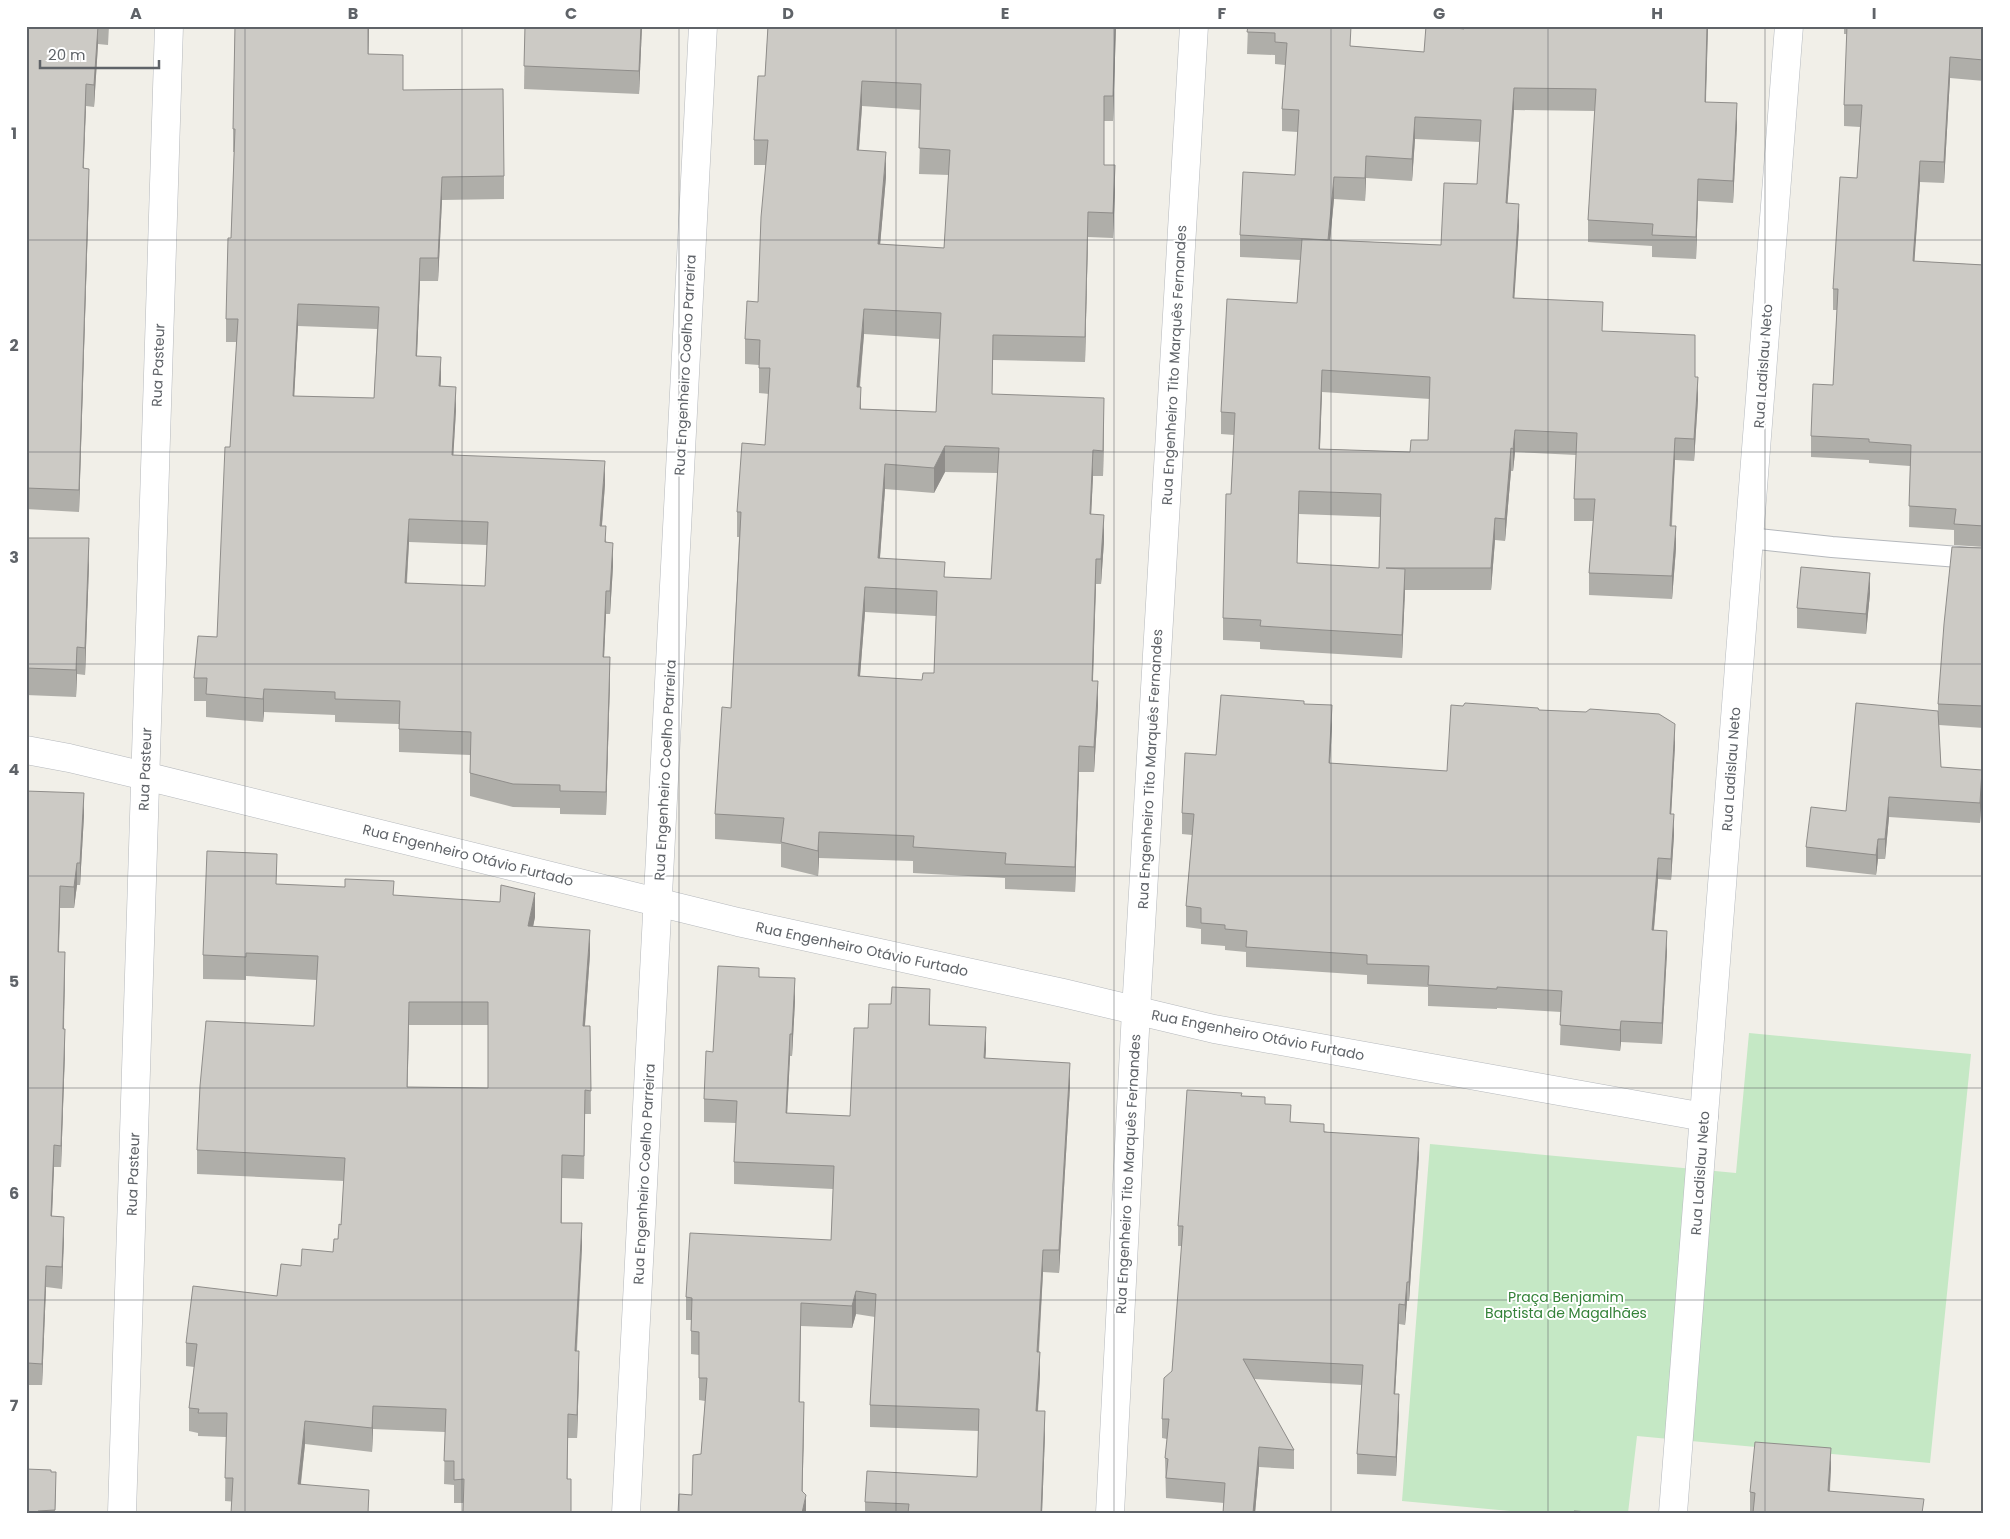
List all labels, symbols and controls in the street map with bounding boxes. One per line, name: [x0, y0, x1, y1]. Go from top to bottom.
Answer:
text: A: [130, 2, 142, 25]
text: B: [348, 2, 358, 25]
text: C: [565, 2, 577, 25]
text: D: [782, 2, 794, 25]
text: E: [1001, 2, 1009, 25]
text: F: [1218, 2, 1227, 25]
text: G: [1433, 2, 1445, 25]
text: H: [1651, 2, 1663, 25]
text: I: [1872, 2, 1876, 25]
scale bar: [40, 38, 159, 70]
text: 20 m: [48, 44, 86, 65]
text: 1: [11, 122, 17, 145]
street label: Rua Engenheiro Tito Marquês Fernandes: [1157, 224, 1191, 506]
street label: Rua Engenheiro Coelho Parreira: [669, 254, 701, 476]
street label: Rua Ladislau Neto: [1749, 303, 1777, 429]
street label: Rua Pasteur: [147, 323, 169, 407]
text: 2: [9, 334, 19, 357]
text: 3: [9, 546, 19, 569]
street label: Rua Engenheiro Tito Marquês Fernandes: [1133, 628, 1167, 910]
street label: Rua Engenheiro Coelho Parreira: [649, 659, 681, 881]
street label: Rua Ladislau Neto: [1717, 706, 1745, 832]
street label: Rua Pasteur: [134, 727, 156, 811]
text: 4: [9, 758, 20, 781]
street label: Rua Engenheiro Otávio Furtado: [360, 819, 576, 891]
street label: Rua Engenheiro Otávio Furtado: [754, 917, 970, 981]
text: 5: [9, 970, 19, 993]
street label: Rua Engenheiro Otávio Furtado: [1150, 1005, 1366, 1065]
street label: Rua Engenheiro Tito Marquês Fernandes: [1111, 1033, 1145, 1315]
street label: Rua Engenheiro Coelho Parreira: [628, 1063, 660, 1285]
street label: Rua Ladislau Neto: [1686, 1110, 1714, 1236]
street label: Rua Pasteur: [122, 1132, 144, 1216]
text: 6: [9, 1182, 19, 1205]
park label: Praça Benjamim Baptista de Magalhães: [1485, 1287, 1647, 1323]
text: 7: [10, 1394, 19, 1417]

